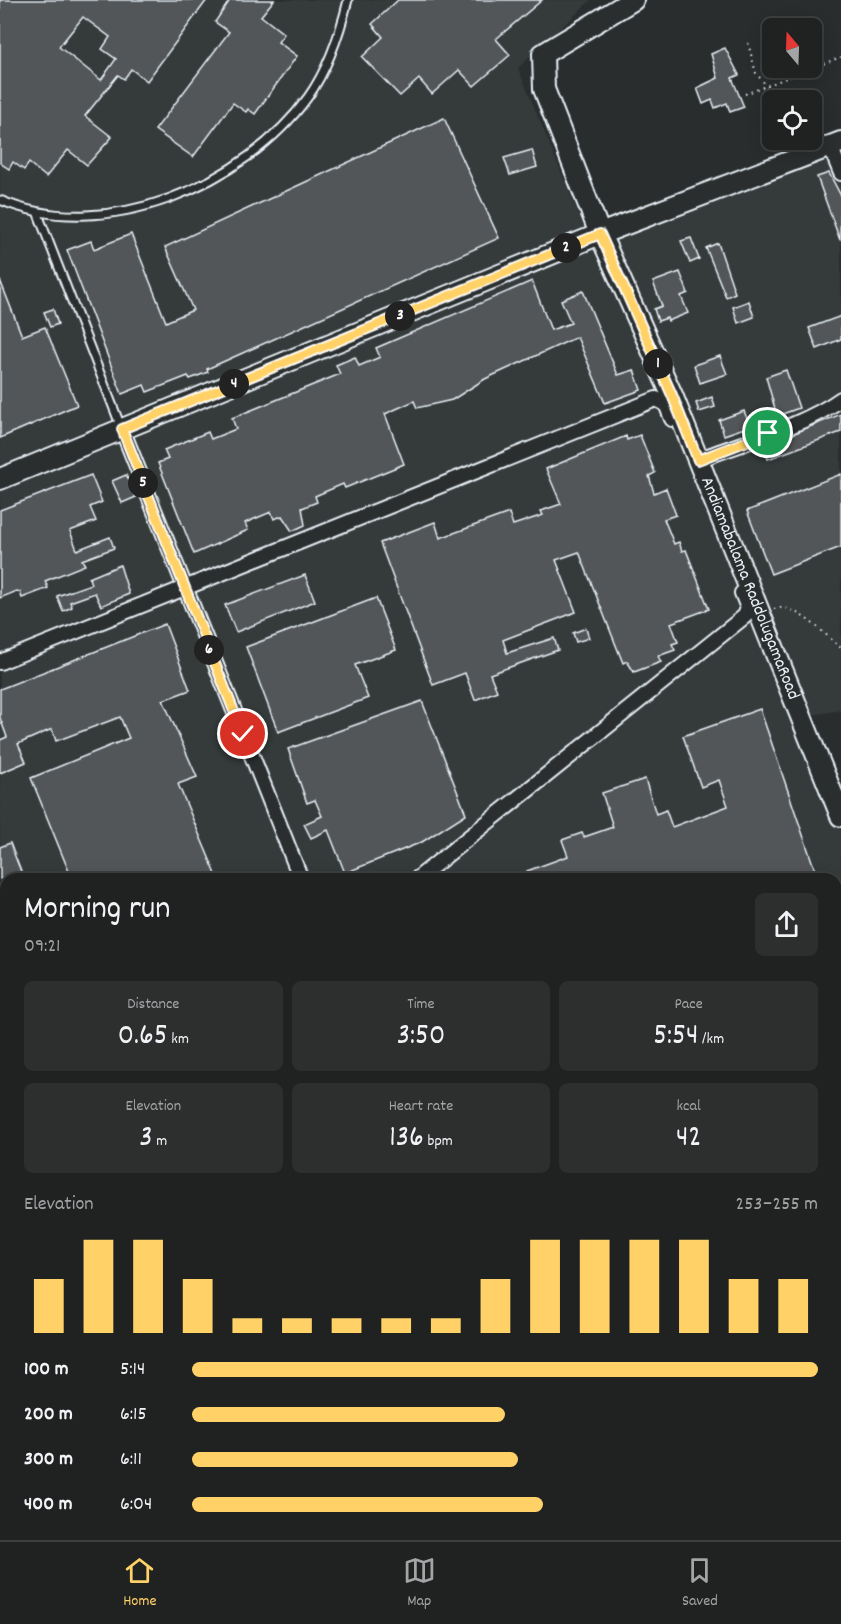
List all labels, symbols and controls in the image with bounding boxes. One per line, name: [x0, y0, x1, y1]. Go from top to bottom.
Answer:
north arrow: [762, 18, 822, 78]
map controls: [762, 18, 822, 150]
button: locate: [762, 90, 822, 150]
pin: 2: [551, 233, 581, 263]
text: 2: [563, 236, 570, 259]
pin: 3: [385, 301, 415, 331]
text: 3: [396, 304, 404, 327]
pin: 1: [643, 349, 673, 379]
text: 1: [656, 352, 660, 375]
pin: 4: [219, 369, 249, 399]
text: 4: [231, 372, 237, 395]
pin: [742, 407, 793, 458]
icon: arrive: [751, 416, 784, 449]
pin: 5: [128, 468, 158, 498]
text: 5: [139, 471, 147, 494]
street label: Andiamabalama RaddolugamaRoad: [694, 473, 806, 703]
pin: 6: [194, 635, 224, 665]
text: 6: [205, 638, 213, 661]
pin: [217, 708, 268, 759]
icon: check: [226, 717, 259, 750]
text: Morning run: [24, 887, 171, 934]
button: share: [755, 893, 818, 956]
text: 09:21: [24, 933, 61, 961]
text: Distance: [127, 993, 179, 1016]
text: Time: [407, 993, 435, 1016]
text: Pace: [675, 993, 703, 1016]
text: 0.65: [118, 1016, 168, 1059]
text: 3:50: [397, 1016, 445, 1059]
text: 5:54: [653, 1016, 698, 1059]
text: km: [168, 1028, 189, 1051]
text: /km: [698, 1028, 724, 1051]
text: Elevation: [126, 1095, 181, 1118]
text: Heart rate: [389, 1095, 453, 1118]
text: kcal: [677, 1095, 701, 1118]
text: 3: [139, 1118, 153, 1161]
text: 136: [389, 1118, 424, 1161]
text: 42: [676, 1118, 701, 1161]
text: m: [153, 1130, 167, 1153]
text: bpm: [424, 1130, 453, 1153]
text: Elevation: [24, 1191, 94, 1219]
text: 253–255 m: [736, 1191, 818, 1219]
text: 100 m: [24, 1356, 69, 1384]
text: 5:14: [120, 1356, 145, 1384]
text: 200 m: [24, 1401, 73, 1429]
text: 6:15: [120, 1401, 147, 1429]
text: 300 m: [24, 1446, 73, 1474]
text: 6:11: [120, 1446, 142, 1474]
text: 400 m: [24, 1491, 72, 1519]
text: 6:04: [120, 1491, 152, 1519]
tab: Home: [123, 1554, 157, 1613]
tab: Map: [403, 1554, 436, 1613]
tab: Saved: [682, 1554, 718, 1613]

